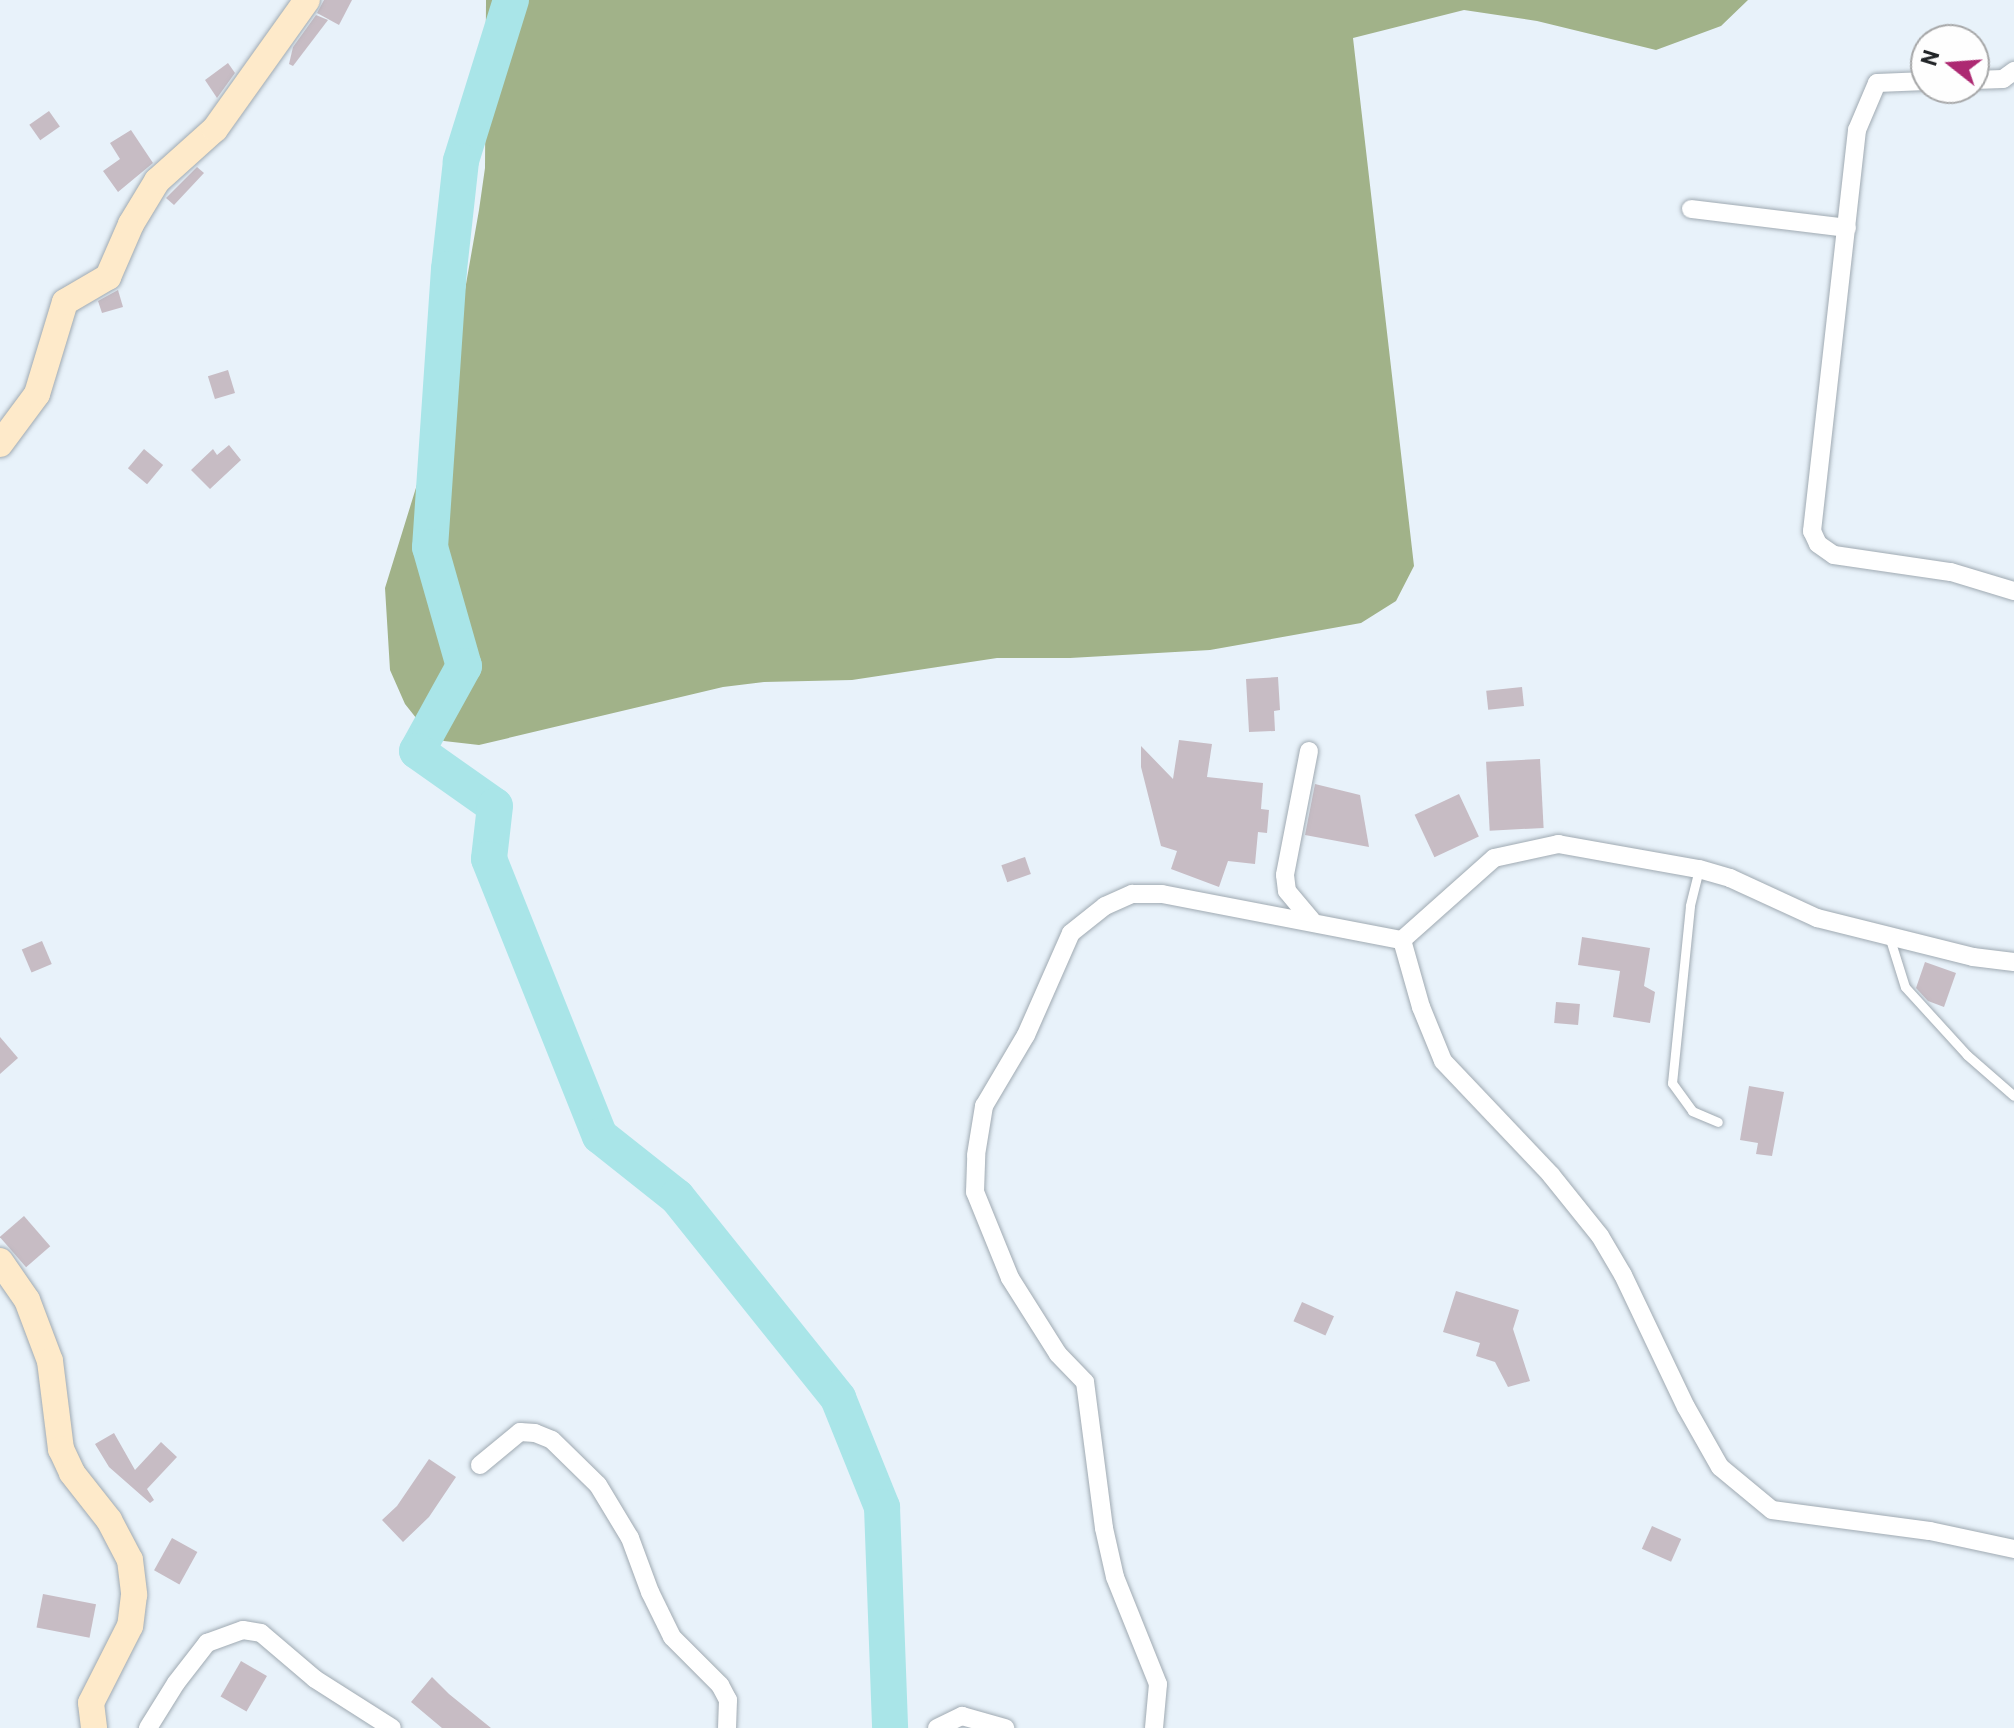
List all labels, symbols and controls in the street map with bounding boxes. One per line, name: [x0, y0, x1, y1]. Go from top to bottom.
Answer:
north arrow: [1910, 24, 1990, 104]
text: N: [1914, 47, 1944, 68]

